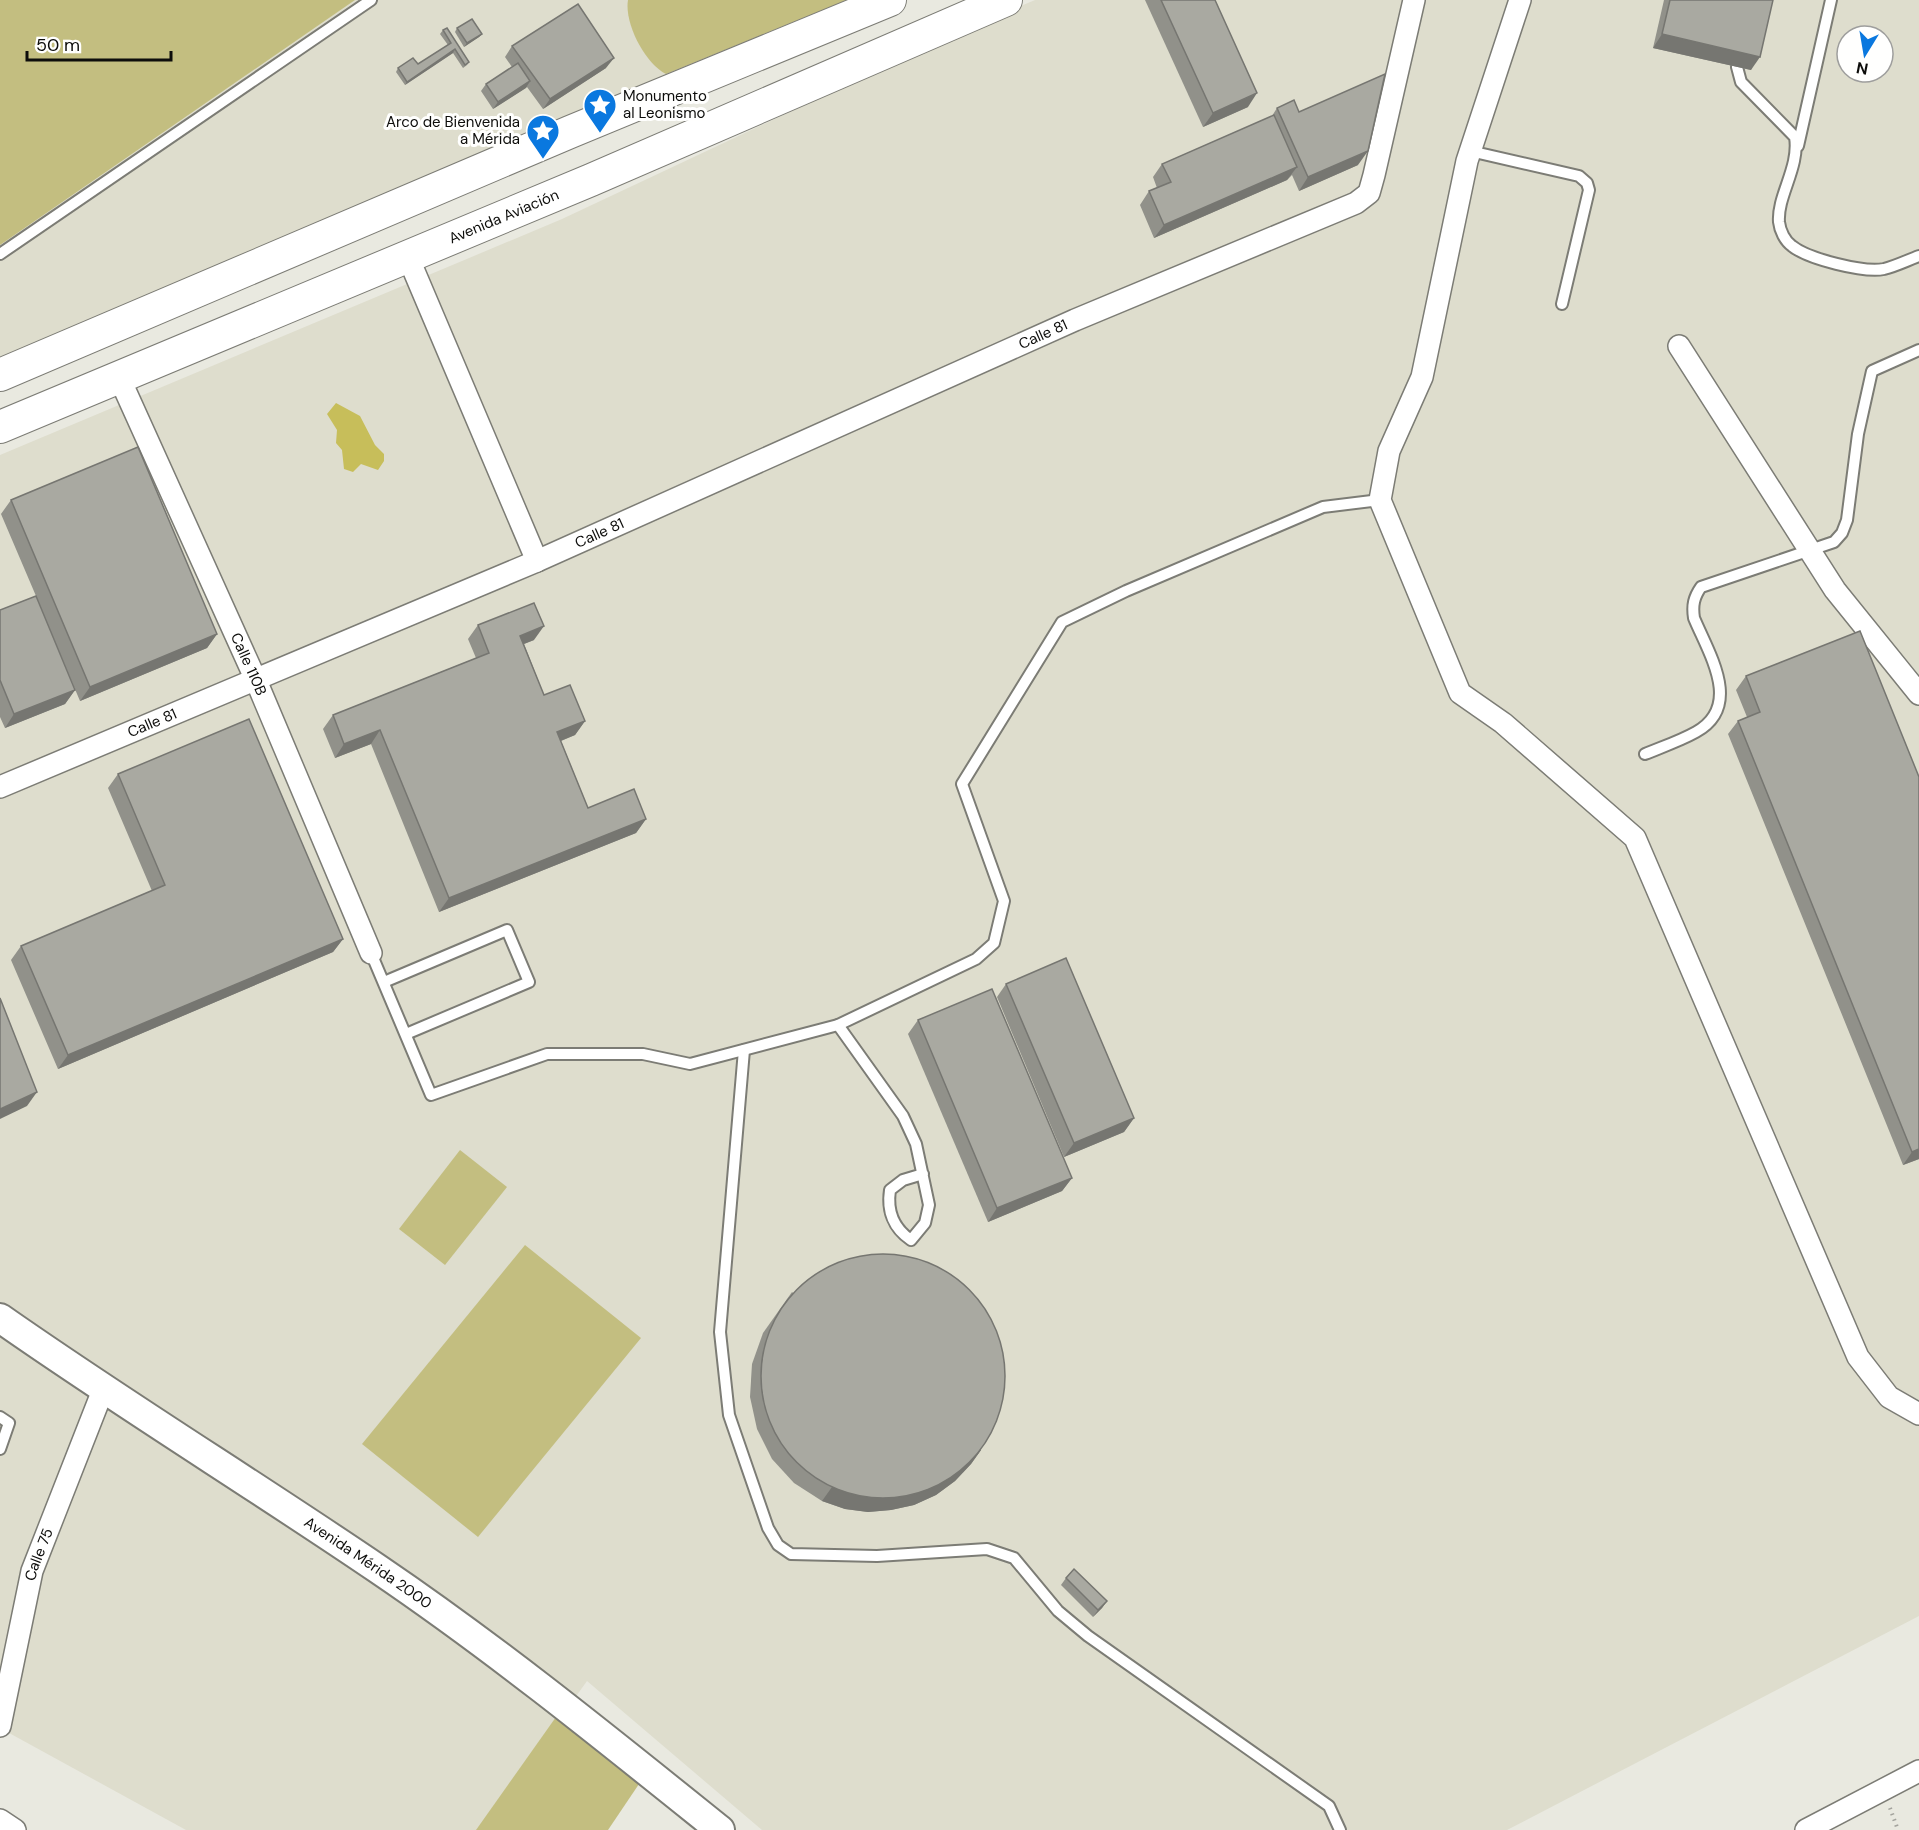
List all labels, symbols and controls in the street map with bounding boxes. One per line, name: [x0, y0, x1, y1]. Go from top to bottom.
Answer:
scale bar: [27, 24, 171, 62]
north arrow: [1835, 24, 1895, 84]
text: 50 m: [36, 33, 80, 57]
text: N: [1855, 57, 1870, 80]
place label: Monumento al Leonismo: [623, 86, 707, 123]
place icon: Monumento al Leonismo: [582, 87, 618, 134]
place label: Arco de Bienvenida a Mérida: [386, 112, 520, 149]
place icon: Arco de Bienvenida a Mérida: [525, 113, 561, 160]
street label: Avenida Aviación: [446, 185, 562, 248]
street label: Calle 81: [1015, 315, 1071, 354]
street label: Calle 81: [572, 513, 627, 553]
street label: Calle 110B: [226, 629, 271, 699]
street label: Calle 81: [124, 704, 180, 742]
street label: Avenida Mérida 2000: [300, 1512, 436, 1613]
street label: Calle 75: [20, 1525, 58, 1583]

